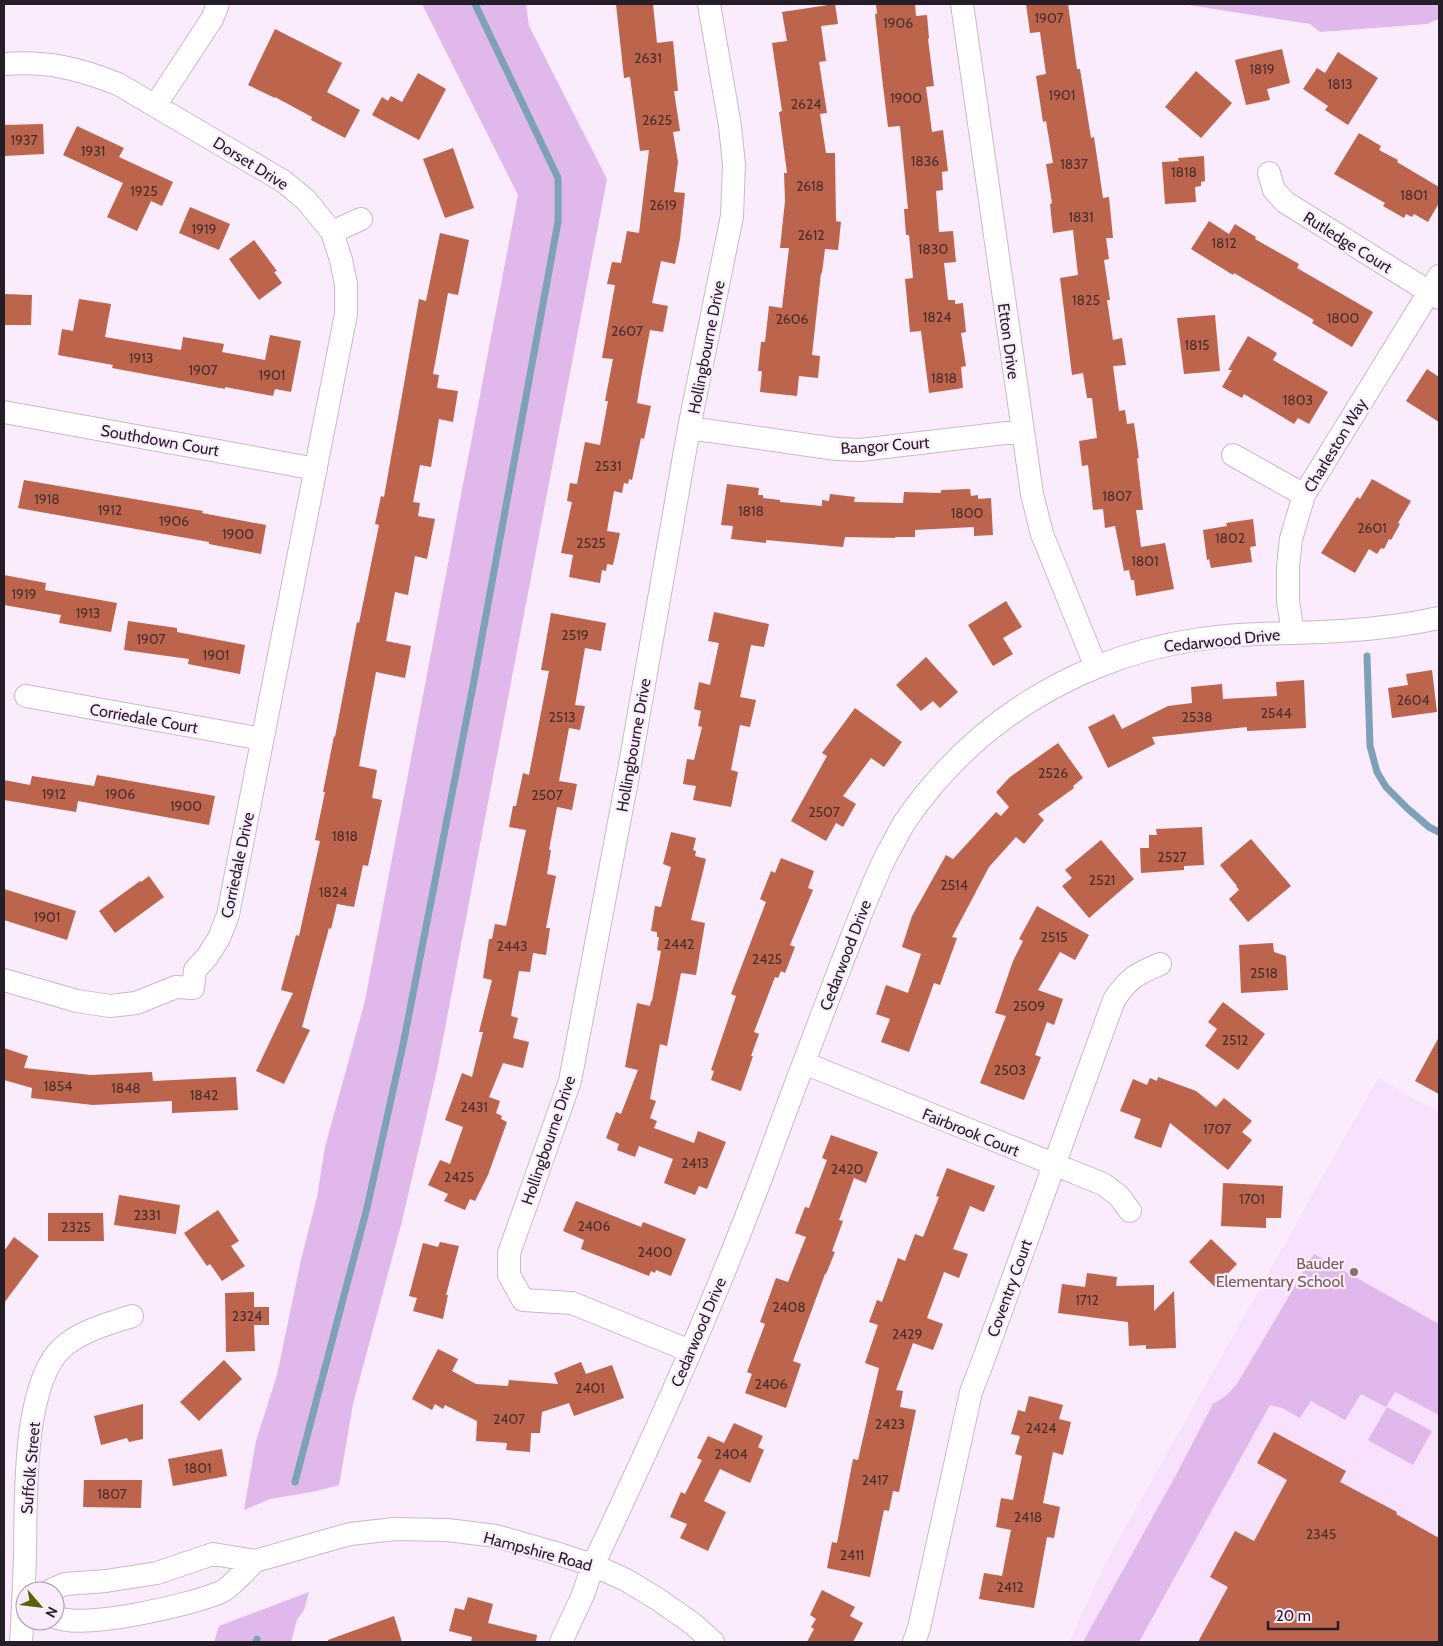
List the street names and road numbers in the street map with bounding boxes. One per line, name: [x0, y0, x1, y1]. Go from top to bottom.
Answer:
street label: Dorset Drive: [210, 133, 292, 194]
street label: Rutledge Court: [1300, 208, 1396, 278]
street label: Hollingbourne Drive: [684, 279, 729, 415]
street label: Etton Drive: [994, 302, 1023, 380]
street label: Charleston Way: [1300, 395, 1371, 496]
street label: Southdown Court: [99, 421, 221, 460]
street label: Bangor Court: [840, 433, 931, 458]
street label: Cedarwood Drive: [1163, 625, 1281, 656]
street label: Hollingbourne Drive: [612, 677, 655, 813]
street label: Corriedale Court: [88, 700, 200, 737]
street label: Corriedale Drive: [217, 810, 258, 920]
street label: Cedarwood Drive: [816, 897, 875, 1013]
street label: Hollingbourne Drive: [517, 1073, 580, 1207]
street label: Fairbrook Court: [920, 1104, 1023, 1161]
street label: Coventry Court: [983, 1236, 1036, 1340]
street label: Cedarwood Drive: [667, 1275, 730, 1390]
street label: Suffolk Street: [17, 1421, 44, 1515]
street label: Hampshire Road: [481, 1528, 594, 1575]

